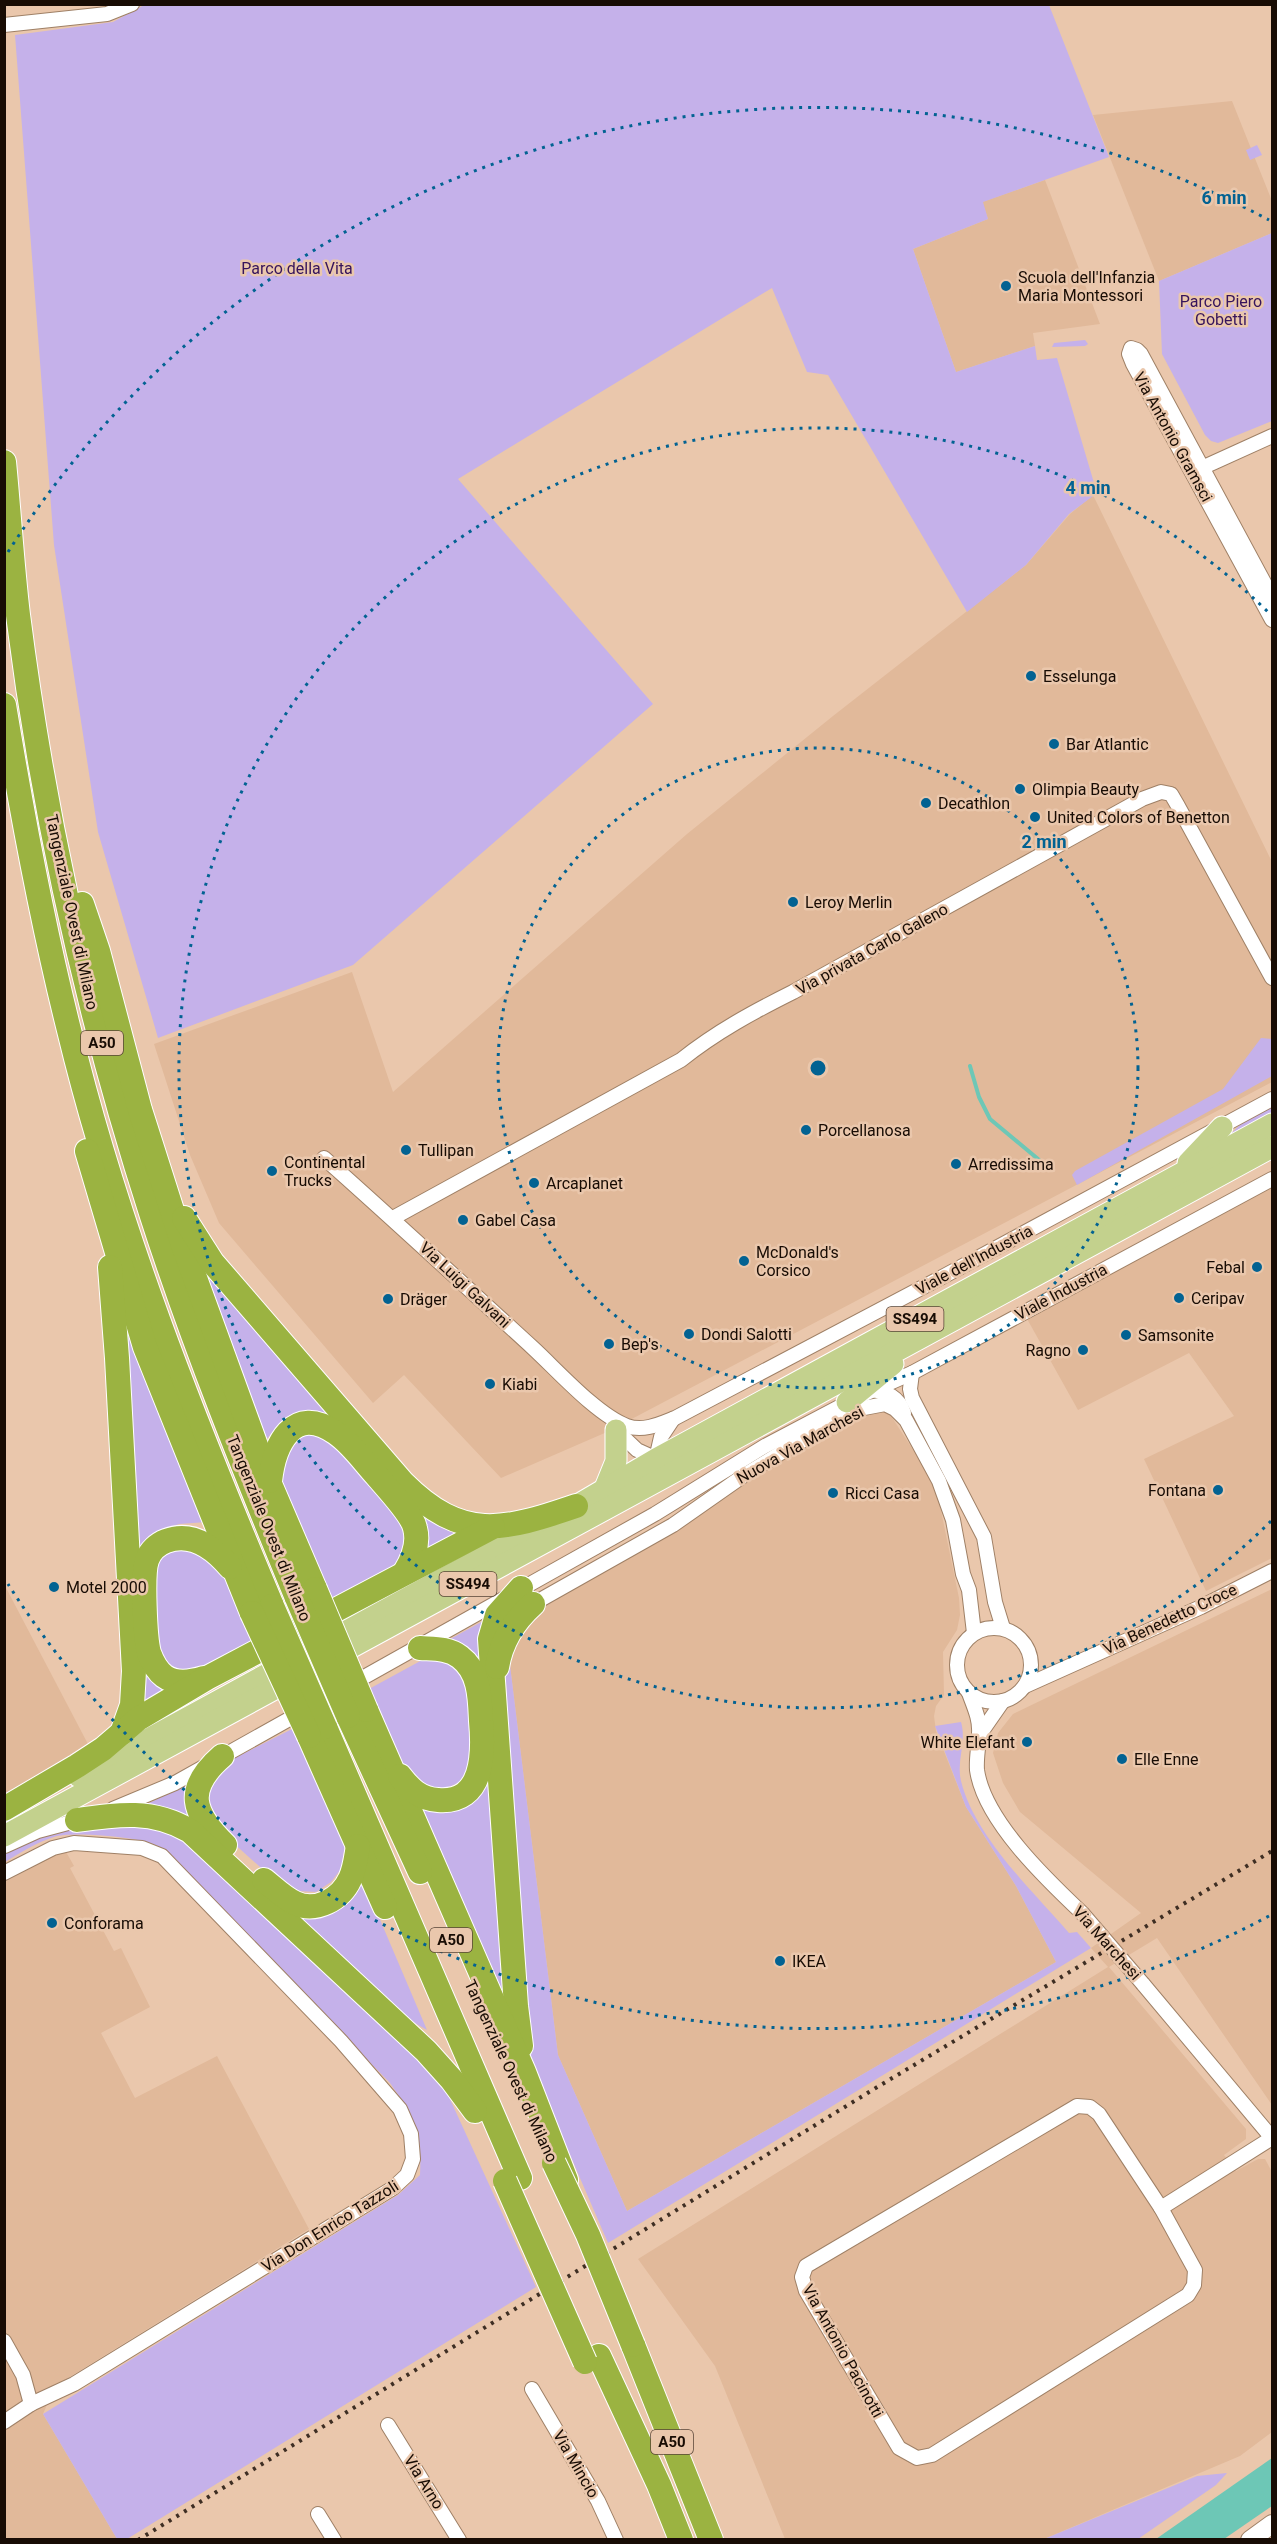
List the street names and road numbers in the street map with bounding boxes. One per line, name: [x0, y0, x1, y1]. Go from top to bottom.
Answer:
street label: Via Antonio Gramsci: [1129, 369, 1217, 505]
street label: Tangenziale Ovest di Milano: [42, 813, 102, 1011]
street label: Via privata Carlo Galeno: [793, 899, 951, 999]
road number: A50: [81, 1031, 123, 1055]
street label: Viale dell'Industria: [912, 1221, 1036, 1299]
street label: Via Luigi Galvani: [416, 1238, 514, 1332]
street label: Viale Industria: [1012, 1260, 1110, 1324]
road number: SS494: [886, 1307, 944, 1331]
street label: Nuova Via Marchesi: [733, 1402, 867, 1488]
street label: Tangenziale Ovest di Milano: [223, 1432, 315, 1624]
road number: SS494: [440, 1572, 496, 1596]
street label: Via Benedetto Croce: [1100, 1580, 1240, 1658]
street label: Via Marchesi: [1069, 1902, 1145, 1984]
road number: A50: [430, 1928, 472, 1952]
street label: Tangenziale Ovest di Milano: [460, 1977, 562, 2165]
street label: Via Don Enrico Tazzoli: [258, 2176, 402, 2276]
street label: Via Antonio Pacinotti: [798, 2281, 888, 2421]
street label: Via Mincio: [549, 2427, 603, 2501]
road number: A50: [651, 2430, 693, 2454]
street label: Via Arno: [400, 2451, 448, 2513]

